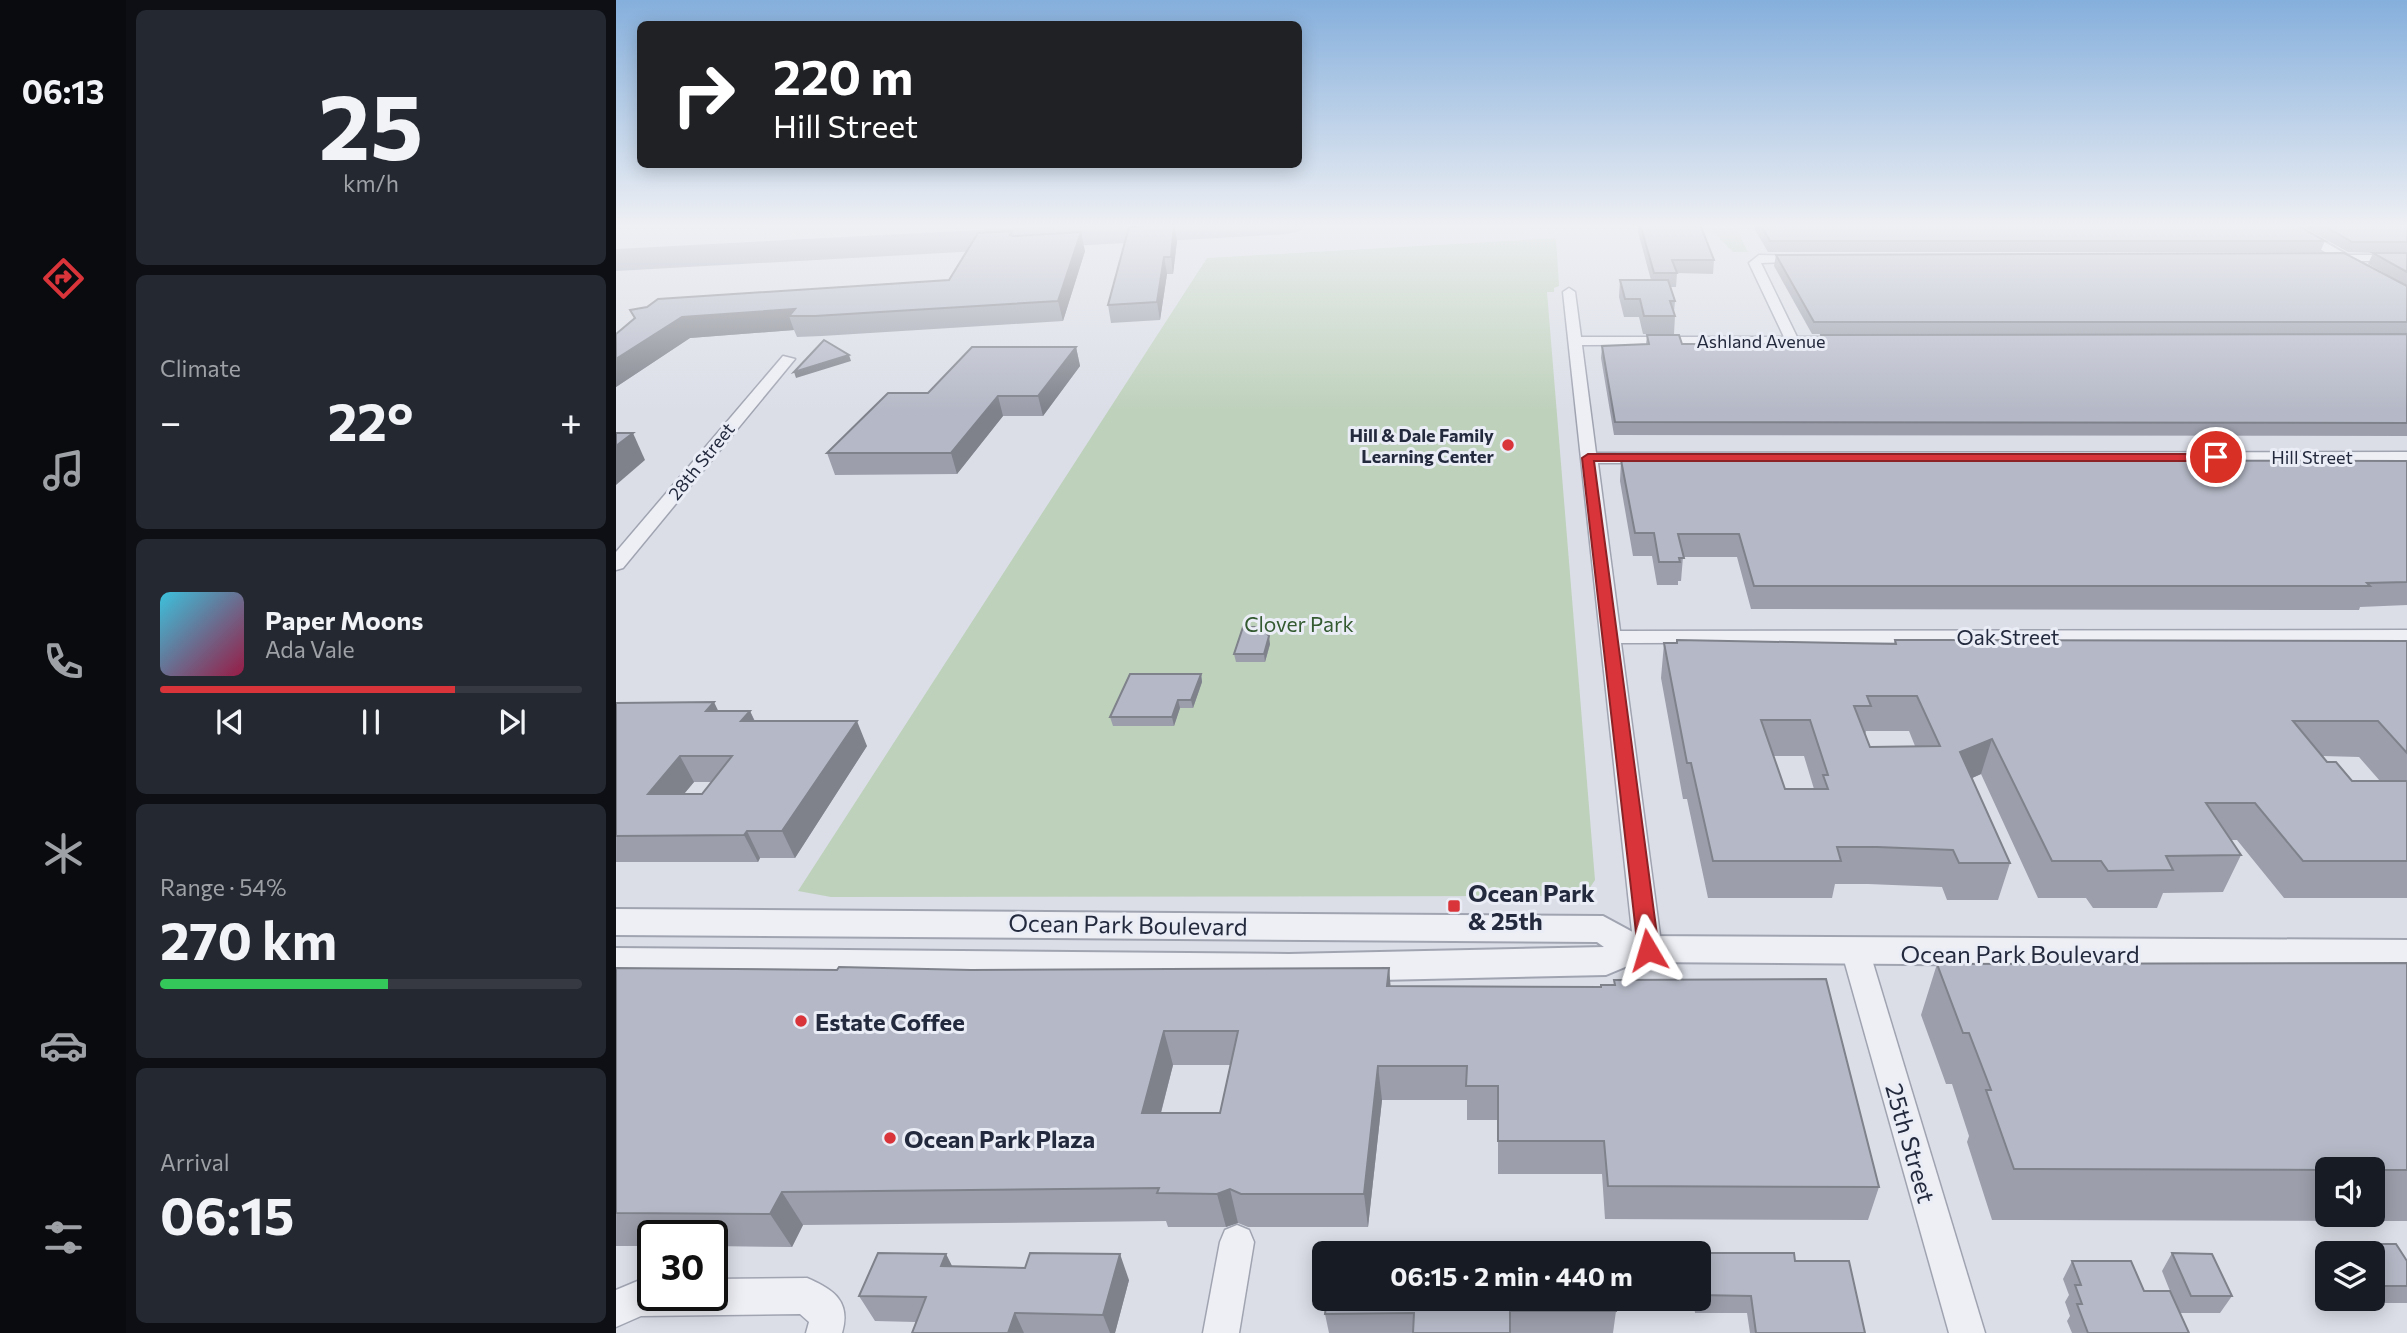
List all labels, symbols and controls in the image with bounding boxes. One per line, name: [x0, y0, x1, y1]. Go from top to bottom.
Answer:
text: 220 m: [773, 45, 913, 105]
icon: right: [658, 49, 749, 140]
text: 25: [319, 67, 423, 179]
text: 06:13: [22, 71, 104, 111]
text: Hill Street: [773, 105, 918, 145]
text: km/h: [343, 169, 399, 197]
icon: directions: [39, 254, 88, 303]
street label: Ashland Avenue: [1696, 330, 1826, 352]
text: Climate: [160, 354, 241, 382]
text: 22°: [328, 388, 413, 452]
text: −: [160, 397, 182, 444]
text: +: [560, 397, 582, 444]
street label: 28th Street: [663, 418, 739, 504]
place label: Hill & Dale Family Learning Center: [1350, 424, 1495, 467]
pin: [2186, 427, 2246, 487]
marker: Hill & Dale Family Learning Center: [1500, 437, 1516, 453]
icon: arrive: [2197, 438, 2235, 476]
icon: music: [39, 446, 88, 495]
street label: Hill Street: [2271, 446, 2353, 468]
text: Paper Moons: [265, 604, 423, 635]
park label: Clover Park: [1244, 611, 1354, 636]
street label: Oak Street: [1957, 624, 2059, 649]
text: Ada Vale: [265, 635, 355, 663]
icon: phone: [39, 637, 88, 686]
icon: previous: [211, 703, 249, 741]
icon: pause: [352, 703, 390, 741]
icon: next: [493, 703, 531, 741]
icon: climate: [39, 829, 88, 878]
text: Range · 54%: [160, 873, 286, 901]
place label: Ocean Park & 25th: [1468, 878, 1595, 935]
marker: Ocean Park & 25th: [1446, 898, 1462, 914]
text: 270 km: [160, 907, 337, 971]
street label: Ocean Park Boulevard: [1008, 907, 1248, 941]
position arrow: [1611, 913, 1685, 987]
street label: Ocean Park Boulevard: [1900, 939, 2140, 968]
place label: Estate Coffee: [815, 1007, 965, 1036]
marker: Estate Coffee: [793, 1013, 809, 1029]
icon: car: [39, 1021, 88, 1070]
street label: 25th Street: [1880, 1080, 1942, 1206]
place label: Ocean Park Plaza: [904, 1124, 1095, 1153]
marker: Ocean Park Plaza: [882, 1130, 898, 1146]
text: Arrival: [160, 1148, 230, 1176]
map controls: [2315, 1157, 2385, 1311]
button: sound: [2315, 1157, 2385, 1227]
text: 06:15: [160, 1182, 294, 1246]
icon: filters: [39, 1213, 88, 1262]
speed limit sign: 30: [637, 1220, 728, 1311]
button: layers: [2315, 1241, 2385, 1311]
text: 06:15 · 2 min · 440 m: [1390, 1260, 1633, 1291]

